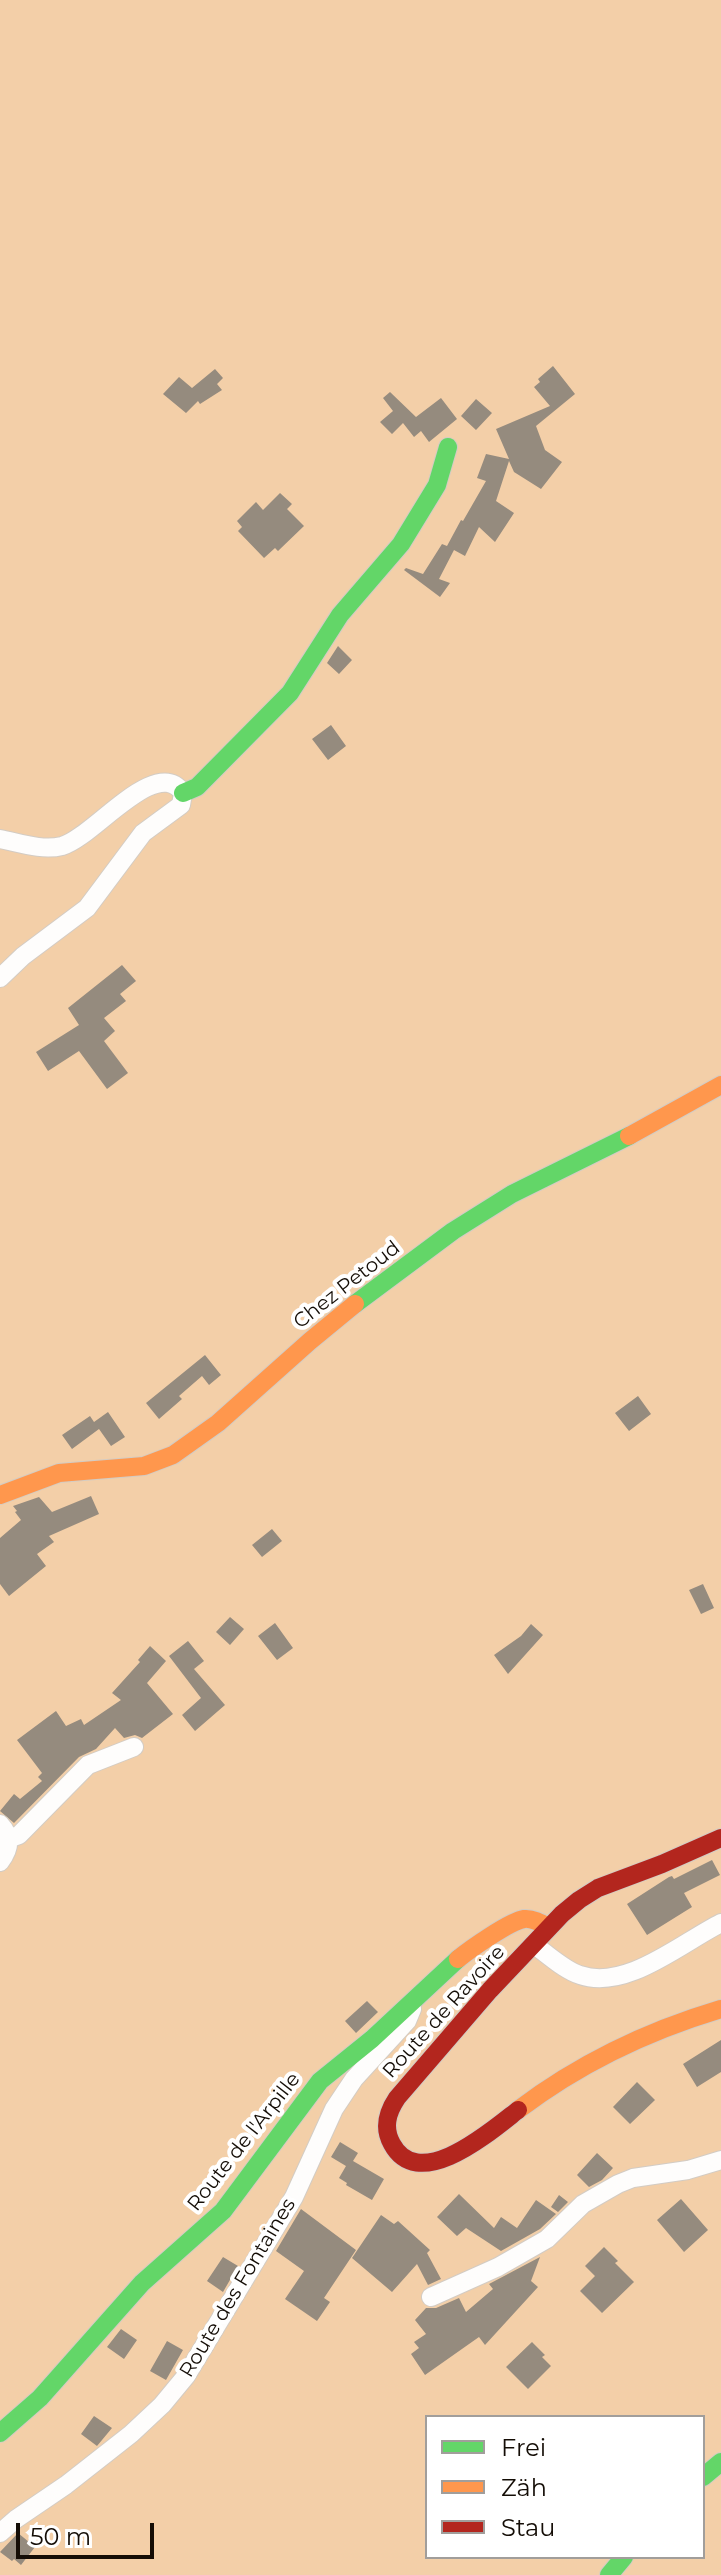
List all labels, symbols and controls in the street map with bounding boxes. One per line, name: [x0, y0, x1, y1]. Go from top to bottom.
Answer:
street label: Chez Petoud: [289, 1236, 405, 1334]
street label: Route de Ravoire: [378, 1941, 510, 2083]
street label: Route de l'Arpille: [183, 2068, 305, 2216]
street label: Route des Fontaines: [175, 2194, 301, 2382]
legend: [425, 2415, 705, 2559]
text: Frei: [501, 2433, 546, 2462]
text: Zäh: [501, 2473, 547, 2502]
scale bar: [20, 2507, 158, 2557]
text: Stau: [501, 2513, 555, 2542]
text: 50 m: [30, 2522, 91, 2551]

